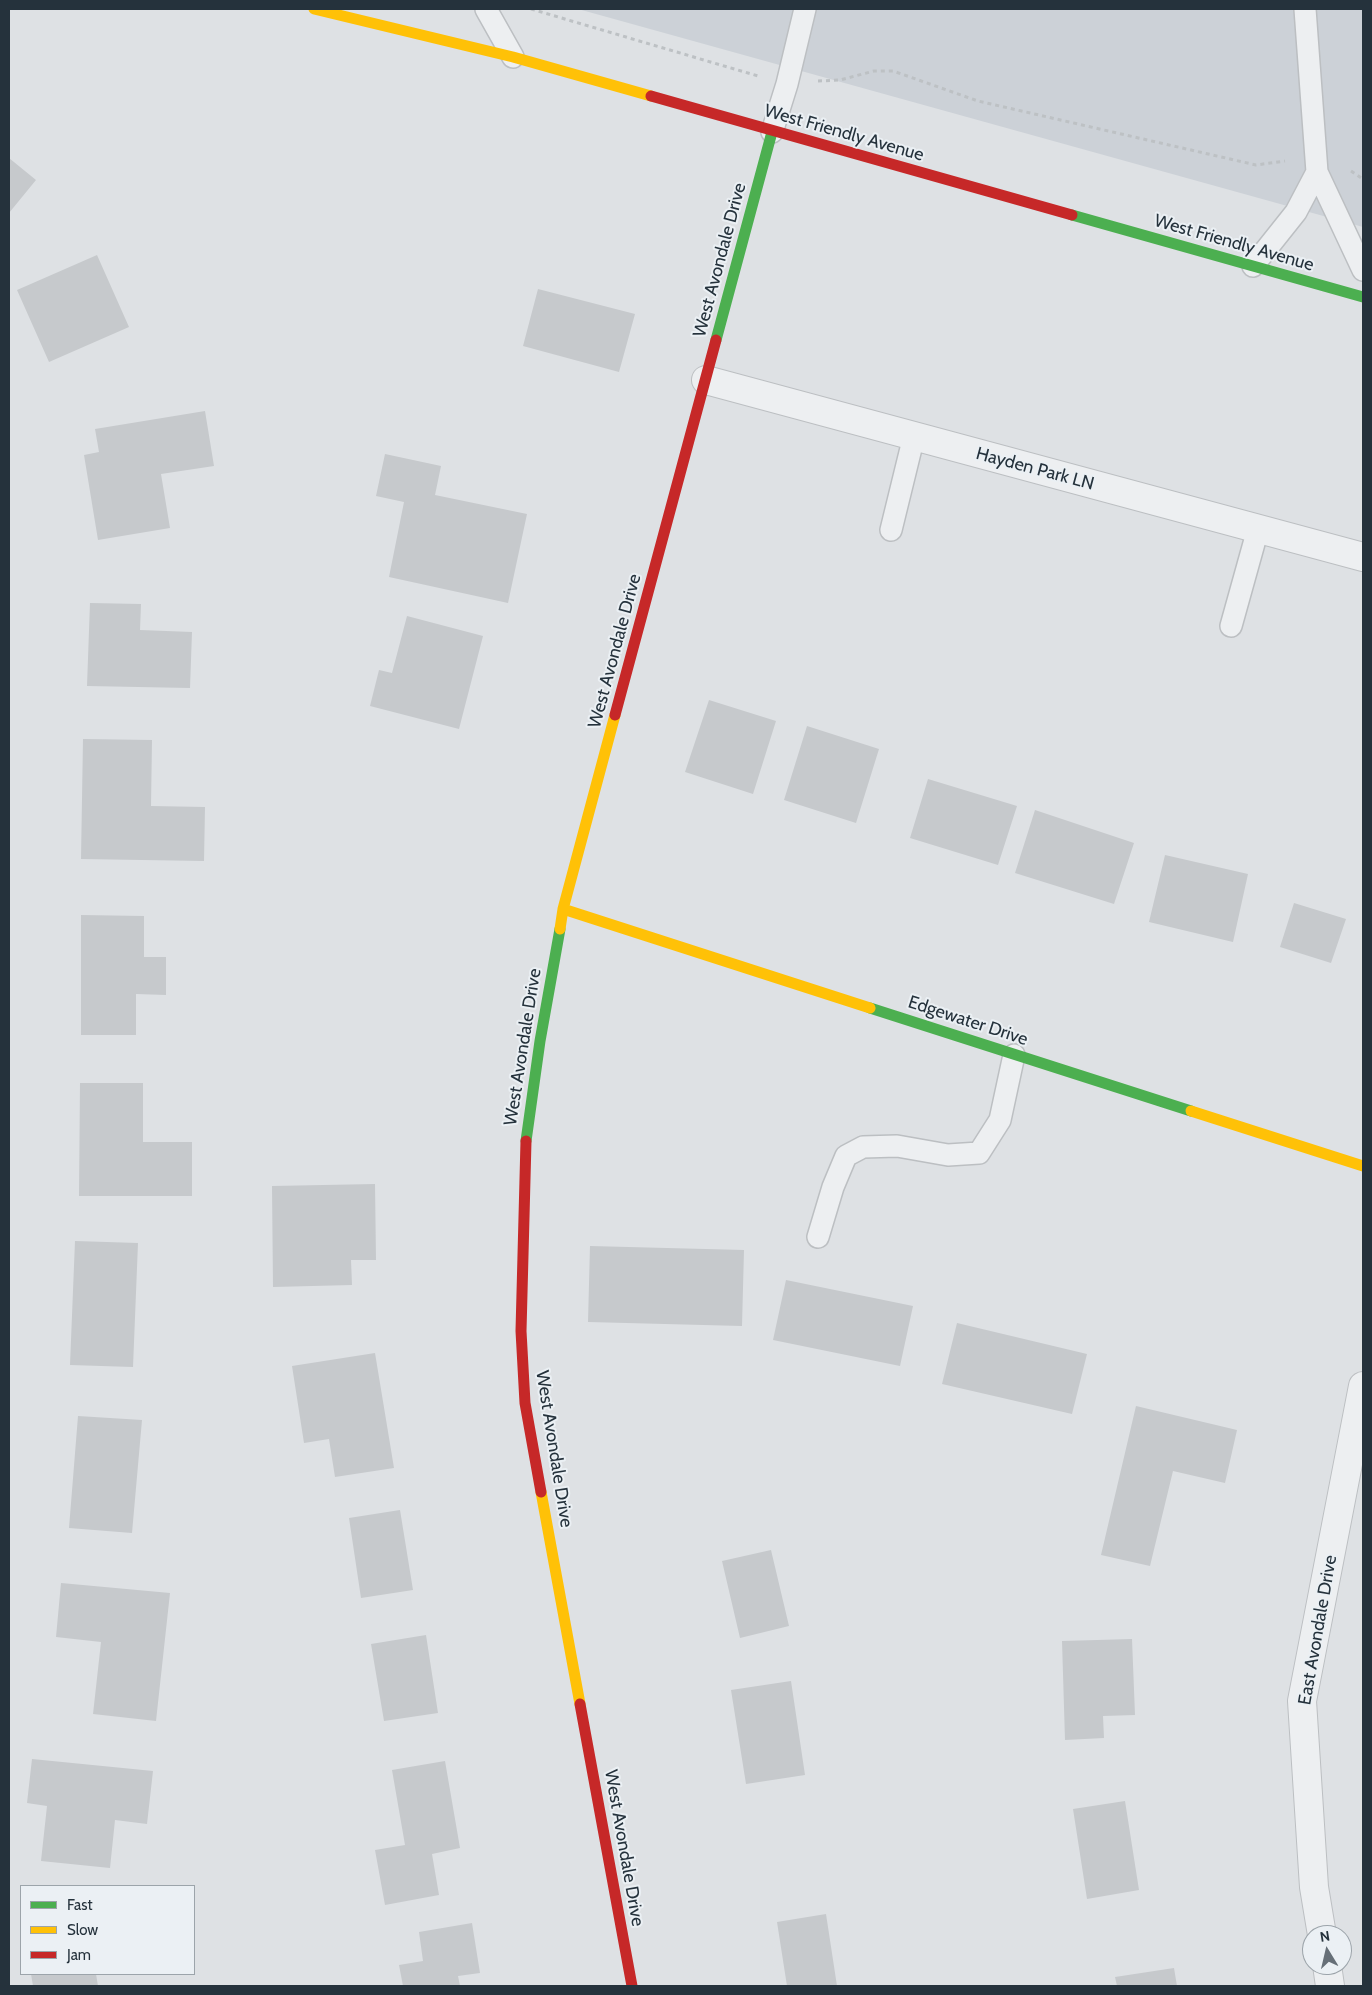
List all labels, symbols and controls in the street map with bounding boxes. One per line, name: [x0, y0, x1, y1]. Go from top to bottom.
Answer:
street label: West Friendly Avenue: [762, 100, 926, 166]
street label: West Avondale Drive: [689, 181, 751, 339]
street label: West Friendly Avenue: [1152, 210, 1316, 276]
street label: Hayden Park LN: [974, 443, 1096, 495]
street label: West Avondale Drive: [584, 572, 646, 730]
street label: West Avondale Drive: [500, 967, 546, 1127]
street label: Edgewater Drive: [905, 991, 1031, 1051]
street label: West Avondale Drive: [531, 1369, 577, 1529]
street label: East Avondale Drive: [1294, 1553, 1342, 1707]
street label: West Avondale Drive: [600, 1768, 648, 1928]
legend: [20, 1885, 195, 1975]
text: Fast: [67, 1896, 92, 1914]
text: Slow: [67, 1921, 98, 1939]
north arrow: [1302, 1925, 1352, 1975]
text: N: [1319, 1927, 1331, 1946]
text: Jam: [67, 1946, 91, 1964]

